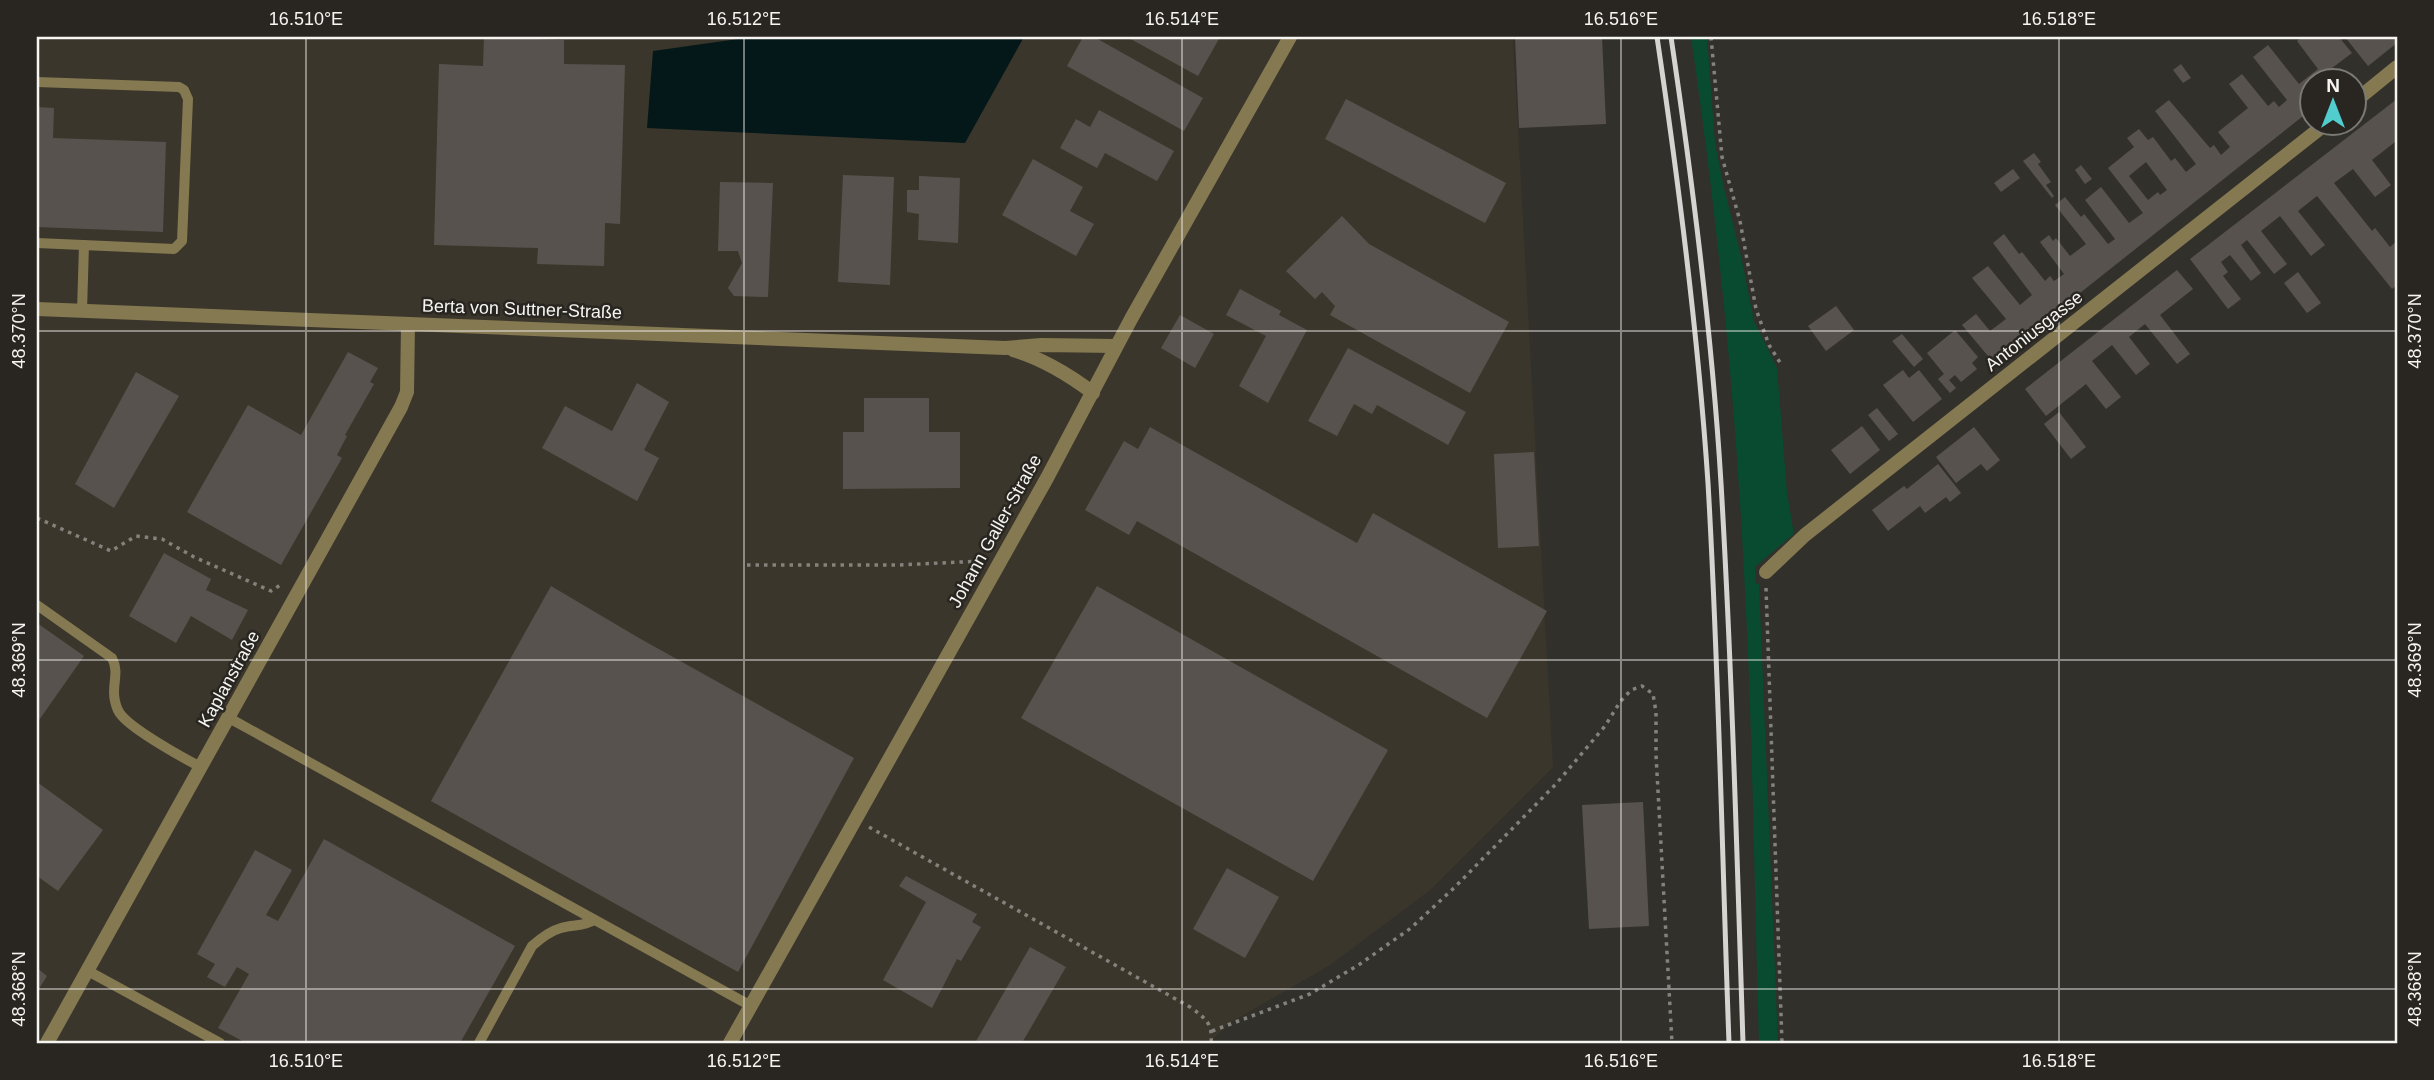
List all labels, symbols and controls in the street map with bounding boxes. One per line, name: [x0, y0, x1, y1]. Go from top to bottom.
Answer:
text: 16.510°E: [269, 9, 343, 29]
text: 16.512°E: [707, 9, 781, 29]
text: 16.514°E: [1145, 9, 1219, 29]
text: 16.516°E: [1584, 9, 1658, 29]
text: 16.518°E: [2022, 9, 2096, 29]
north arrow: [2298, 66, 2368, 136]
text: N: [2326, 75, 2340, 96]
street label: Antoniusgasse: [1981, 287, 2087, 375]
text: 48.370°N: [9, 293, 29, 369]
text: 48.370°N: [2405, 293, 2425, 369]
street label: Berta von Suttner-Straße: [422, 296, 622, 322]
street label: Johann Galler-Straße: [945, 451, 1045, 611]
text: 48.369°N: [9, 622, 29, 698]
text: 48.369°N: [2405, 622, 2425, 698]
street label: Kaplanstraße: [194, 627, 264, 731]
text: 48.368°N: [9, 951, 29, 1027]
text: 48.368°N: [2405, 951, 2425, 1027]
text: 16.510°E: [269, 1051, 343, 1071]
text: 16.512°E: [707, 1051, 781, 1071]
text: 16.514°E: [1145, 1051, 1219, 1071]
text: 16.516°E: [1584, 1051, 1658, 1071]
text: 16.518°E: [2022, 1051, 2096, 1071]

